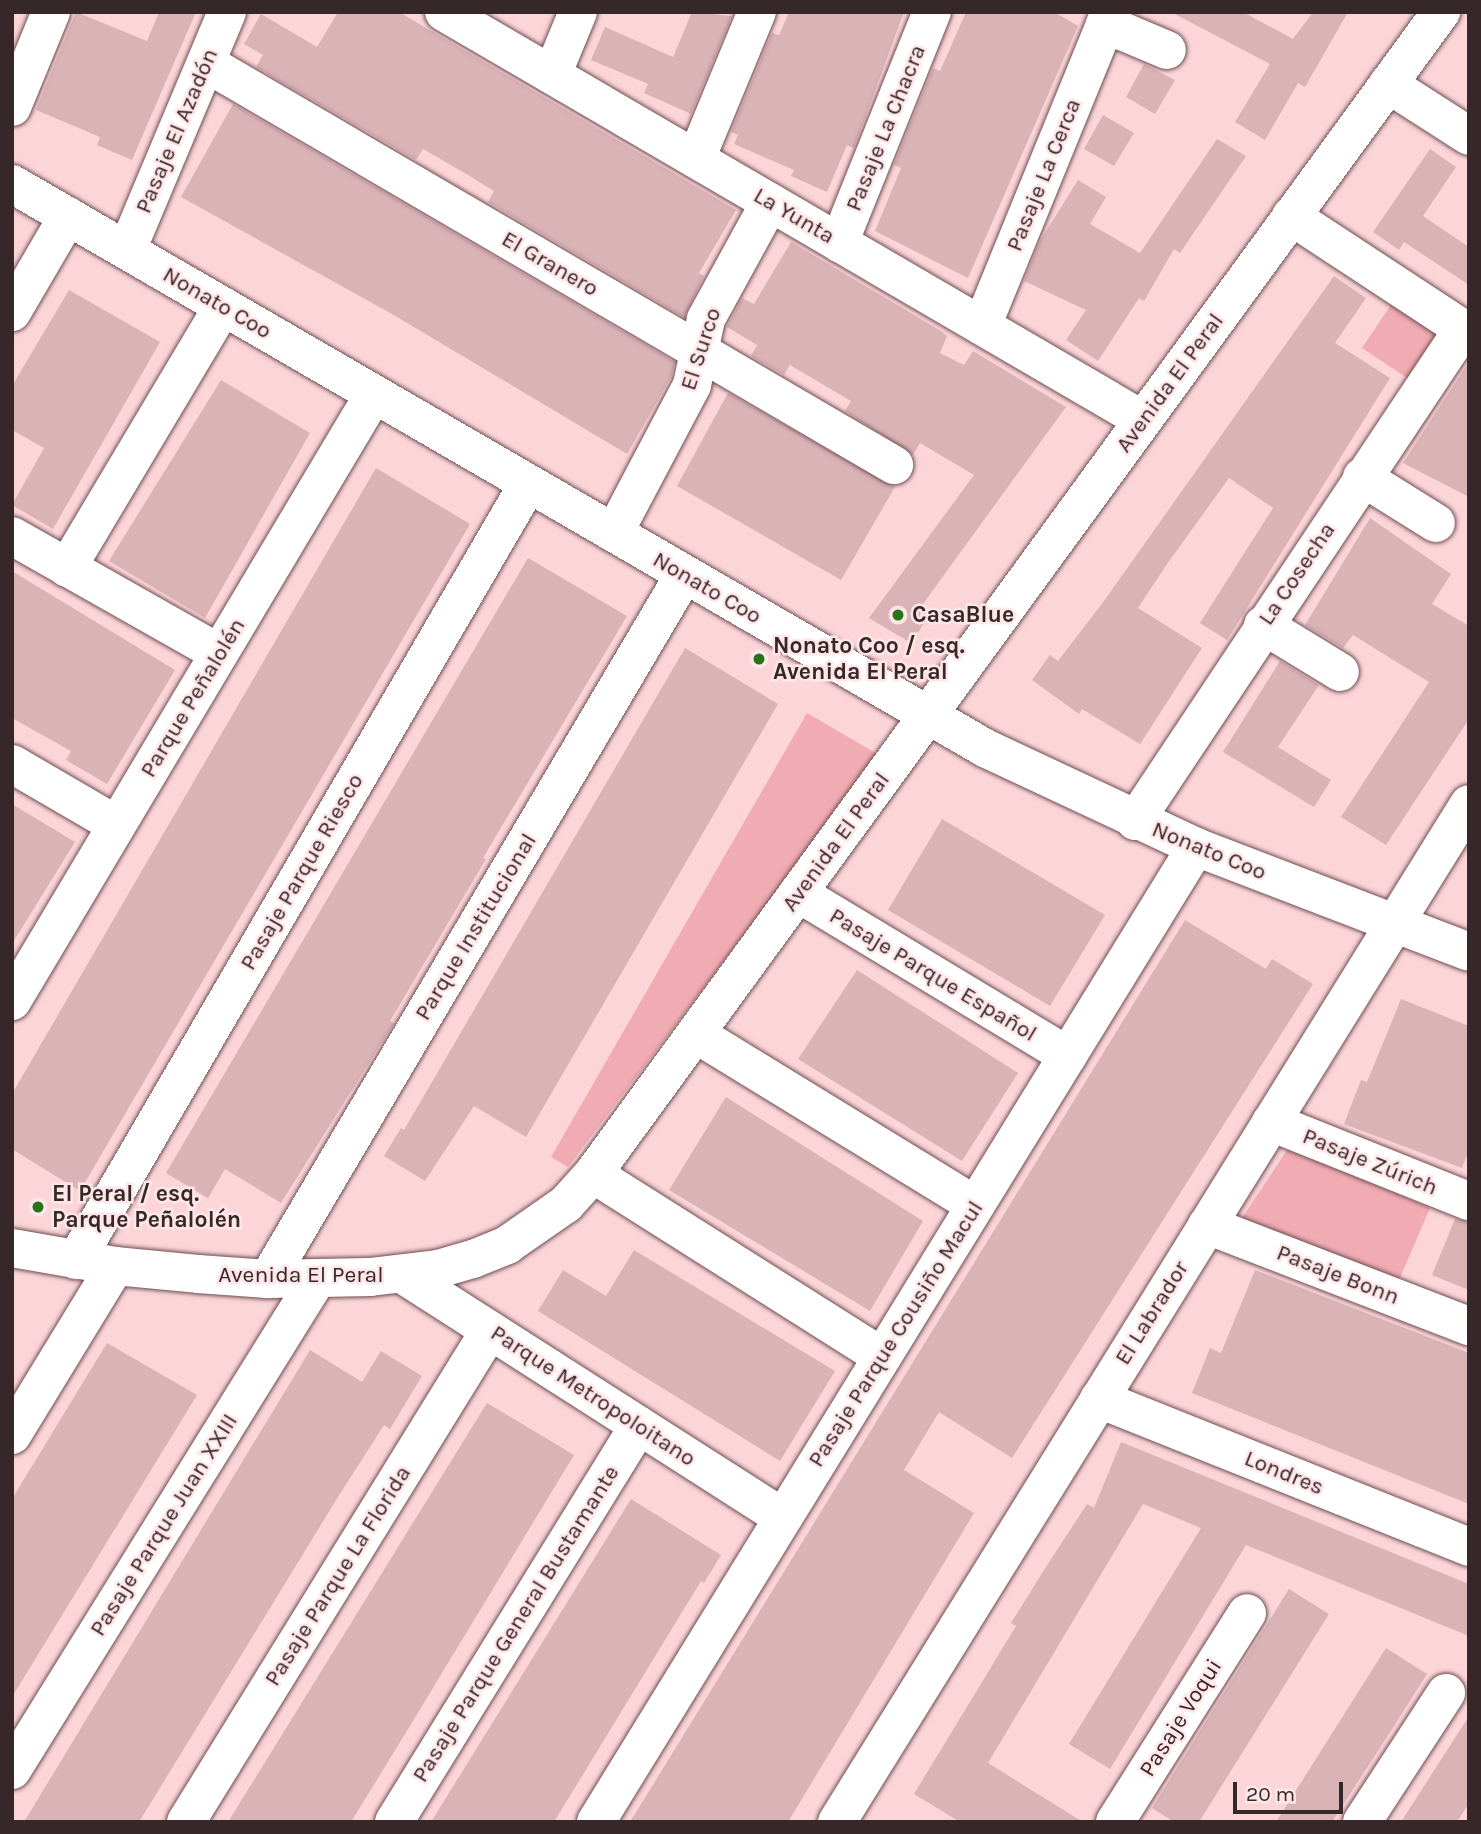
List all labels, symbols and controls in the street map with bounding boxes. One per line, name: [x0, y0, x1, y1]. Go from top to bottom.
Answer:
street label: Pasaje La Chacra: [840, 41, 932, 215]
street label: Pasaje El Azadón: [130, 44, 224, 218]
street label: Pasaje La Cerca: [1001, 95, 1087, 255]
street label: La Yunta: [749, 182, 839, 250]
street label: El Granero: [497, 225, 603, 303]
street label: Nonato Coo: [158, 261, 276, 345]
street label: El Surco: [675, 304, 727, 394]
street label: Avenida El Peral: [1110, 308, 1230, 458]
street label: La Cosecha: [1253, 517, 1341, 631]
street label: Nonato Coo: [648, 546, 766, 630]
place label: CasaBlue: [912, 601, 1014, 629]
marker: CasaBlue: [890, 607, 906, 623]
street label: Parque Peñalolén: [135, 614, 251, 782]
place label: Nonato Coo / esq. Avenida El Peral: [773, 632, 965, 686]
marker: Nonato Coo / esq. Avenida El Peral: [751, 651, 767, 667]
street label: Avenida El Peral: [776, 767, 896, 917]
street label: Pasaje Parque Riesco: [234, 769, 370, 975]
street label: Nonato Coo: [1148, 816, 1270, 886]
street label: Parque Institucional: [409, 829, 543, 1025]
street label: Pasaje Parque Español: [824, 902, 1042, 1048]
street label: Pasaje Zúrich: [1299, 1122, 1441, 1202]
place label: El Peral / esq. Parque Peñalolén: [52, 1180, 241, 1234]
street label: Pasaje Parque Cousiño Macul: [802, 1196, 990, 1472]
marker: El Peral / esq. Parque Peñalolén: [30, 1199, 46, 1215]
street label: Pasaje Bonn: [1273, 1239, 1403, 1311]
street label: El Labrador: [1109, 1256, 1195, 1370]
street label: Avenida El Peral: [218, 1261, 384, 1289]
street label: Parque Metropoloitano: [485, 1319, 701, 1473]
street label: Pasaje Parque Juan XXIII: [84, 1409, 244, 1641]
street label: Londres: [1240, 1445, 1328, 1501]
street label: Pasaje Parque La Florida: [259, 1461, 417, 1691]
street label: Pasaje Parque General Bustamante: [407, 1461, 625, 1787]
street label: Pasaje Voqui: [1134, 1654, 1228, 1782]
scale bar: [1236, 1768, 1346, 1812]
text: 20 m: [1246, 1782, 1295, 1806]

